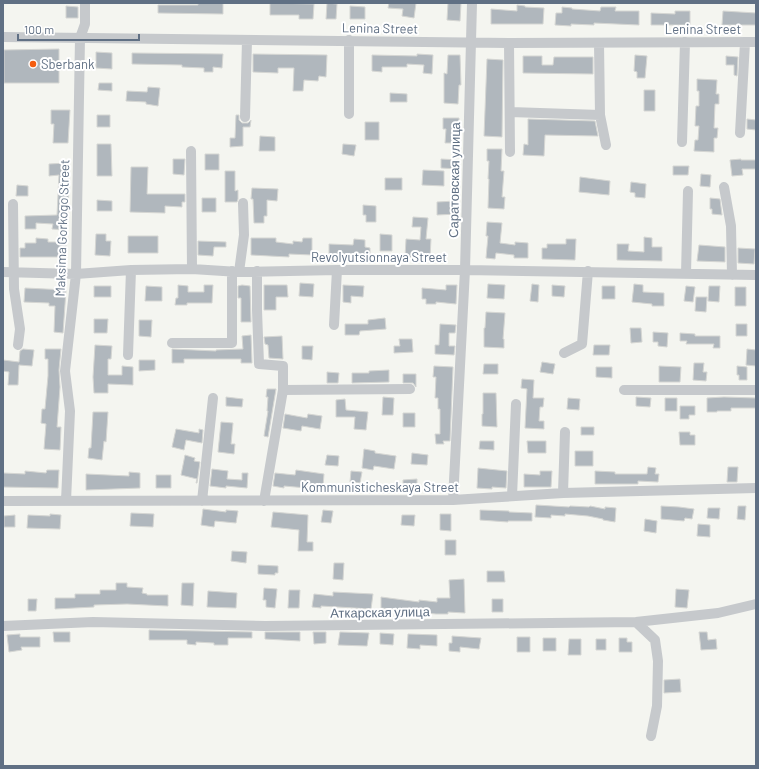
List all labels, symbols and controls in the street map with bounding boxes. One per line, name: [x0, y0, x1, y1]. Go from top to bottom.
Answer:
scale bar: [18, 16, 139, 42]
street label: Lenina Street: [342, 19, 418, 37]
street label: Lenina Street: [665, 21, 741, 37]
text: 100 m: [24, 22, 54, 36]
place label: Sberbank: [41, 56, 95, 72]
marker: Sberbank: [28, 59, 38, 69]
street label: Саратовская улица: [445, 121, 463, 238]
street label: Maksima Gorkogo Street: [52, 159, 72, 297]
street label: Revolyutsionnaya Street: [311, 249, 447, 265]
street label: Kommunisticheskaya Street: [301, 479, 459, 495]
street label: Аткарская улица: [330, 603, 431, 621]

